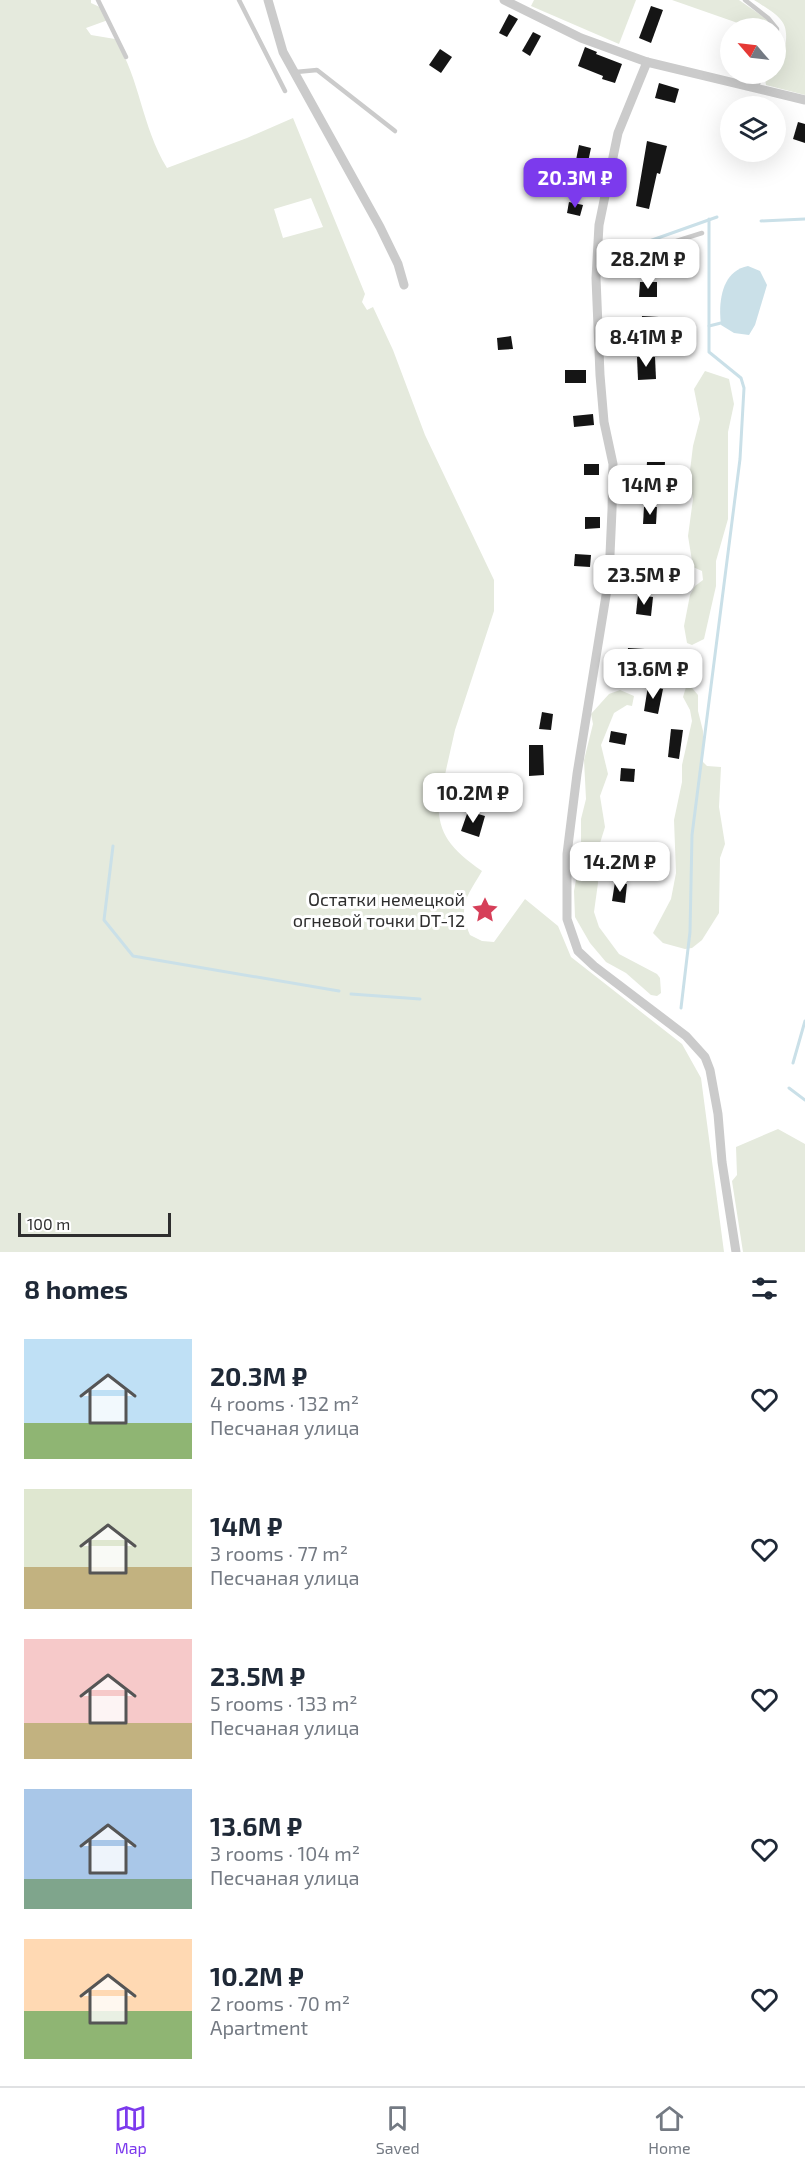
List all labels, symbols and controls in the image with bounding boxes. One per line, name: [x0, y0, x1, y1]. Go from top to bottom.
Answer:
north arrow: [720, 18, 786, 84]
map controls: [720, 18, 786, 162]
button: layers: [720, 96, 786, 162]
pin: 20.3M ₽: [520, 158, 630, 209]
text: 20.3M ₽: [538, 165, 612, 189]
pin: 28.2M ₽: [593, 239, 703, 290]
text: 28.2M ₽: [610, 246, 686, 270]
pin: 8.41M ₽: [591, 317, 701, 368]
text: 8.41M ₽: [609, 324, 683, 348]
pin: 14M ₽: [608, 465, 692, 516]
text: 14M ₽: [622, 472, 678, 496]
pin: 23.5M ₽: [589, 555, 699, 606]
text: 23.5M ₽: [607, 562, 681, 586]
pin: 13.6M ₽: [598, 649, 708, 700]
text: 13.6M ₽: [617, 656, 689, 680]
pin: 10.2M ₽: [418, 773, 528, 824]
text: 10.2M ₽: [437, 780, 509, 804]
pin: 14.2M ₽: [565, 842, 675, 893]
text: 14.2M ₽: [584, 849, 656, 873]
place label: Остатки немецкой огневой точки DT-12: [293, 888, 465, 931]
place icon: Остатки немецкой огневой точки DT-12: [470, 895, 500, 925]
scale bar: [18, 1210, 171, 1238]
text: 100 m: [27, 1214, 70, 1233]
icon: filters: [748, 1272, 781, 1305]
text: 8 homes: [24, 1273, 128, 1304]
text: 20.3M ₽: [210, 1360, 307, 1391]
icon: home: [72, 1363, 144, 1435]
icon: heart: [748, 1383, 781, 1416]
text: 4 rooms · 132 m²: [210, 1391, 359, 1415]
text: Песчаная улица: [210, 1415, 360, 1439]
text: 14M ₽: [210, 1510, 283, 1541]
icon: home: [72, 1513, 144, 1585]
icon: heart: [748, 1533, 781, 1566]
text: 3 rooms · 77 m²: [210, 1541, 348, 1565]
text: Песчаная улица: [210, 1565, 360, 1589]
text: 23.5M ₽: [210, 1660, 305, 1691]
icon: home: [72, 1663, 144, 1735]
icon: heart: [748, 1683, 781, 1716]
text: 5 rooms · 133 m²: [210, 1691, 357, 1715]
text: Песчаная улица: [210, 1715, 360, 1739]
text: 13.6M ₽: [210, 1810, 302, 1841]
icon: home: [72, 1813, 144, 1885]
icon: heart: [748, 1833, 781, 1866]
text: 3 rooms · 104 m²: [210, 1841, 360, 1865]
text: Песчаная улица: [210, 1865, 360, 1889]
text: 10.2M ₽: [210, 1960, 304, 1991]
icon: home: [72, 1963, 144, 2035]
icon: heart: [748, 1983, 781, 2016]
text: 2 rooms · 70 m²: [210, 1991, 350, 2015]
text: Apartment: [210, 2015, 308, 2039]
tab: Map: [114, 2102, 147, 2157]
tab: Saved: [376, 2102, 420, 2157]
tab: Home: [648, 2102, 691, 2157]

